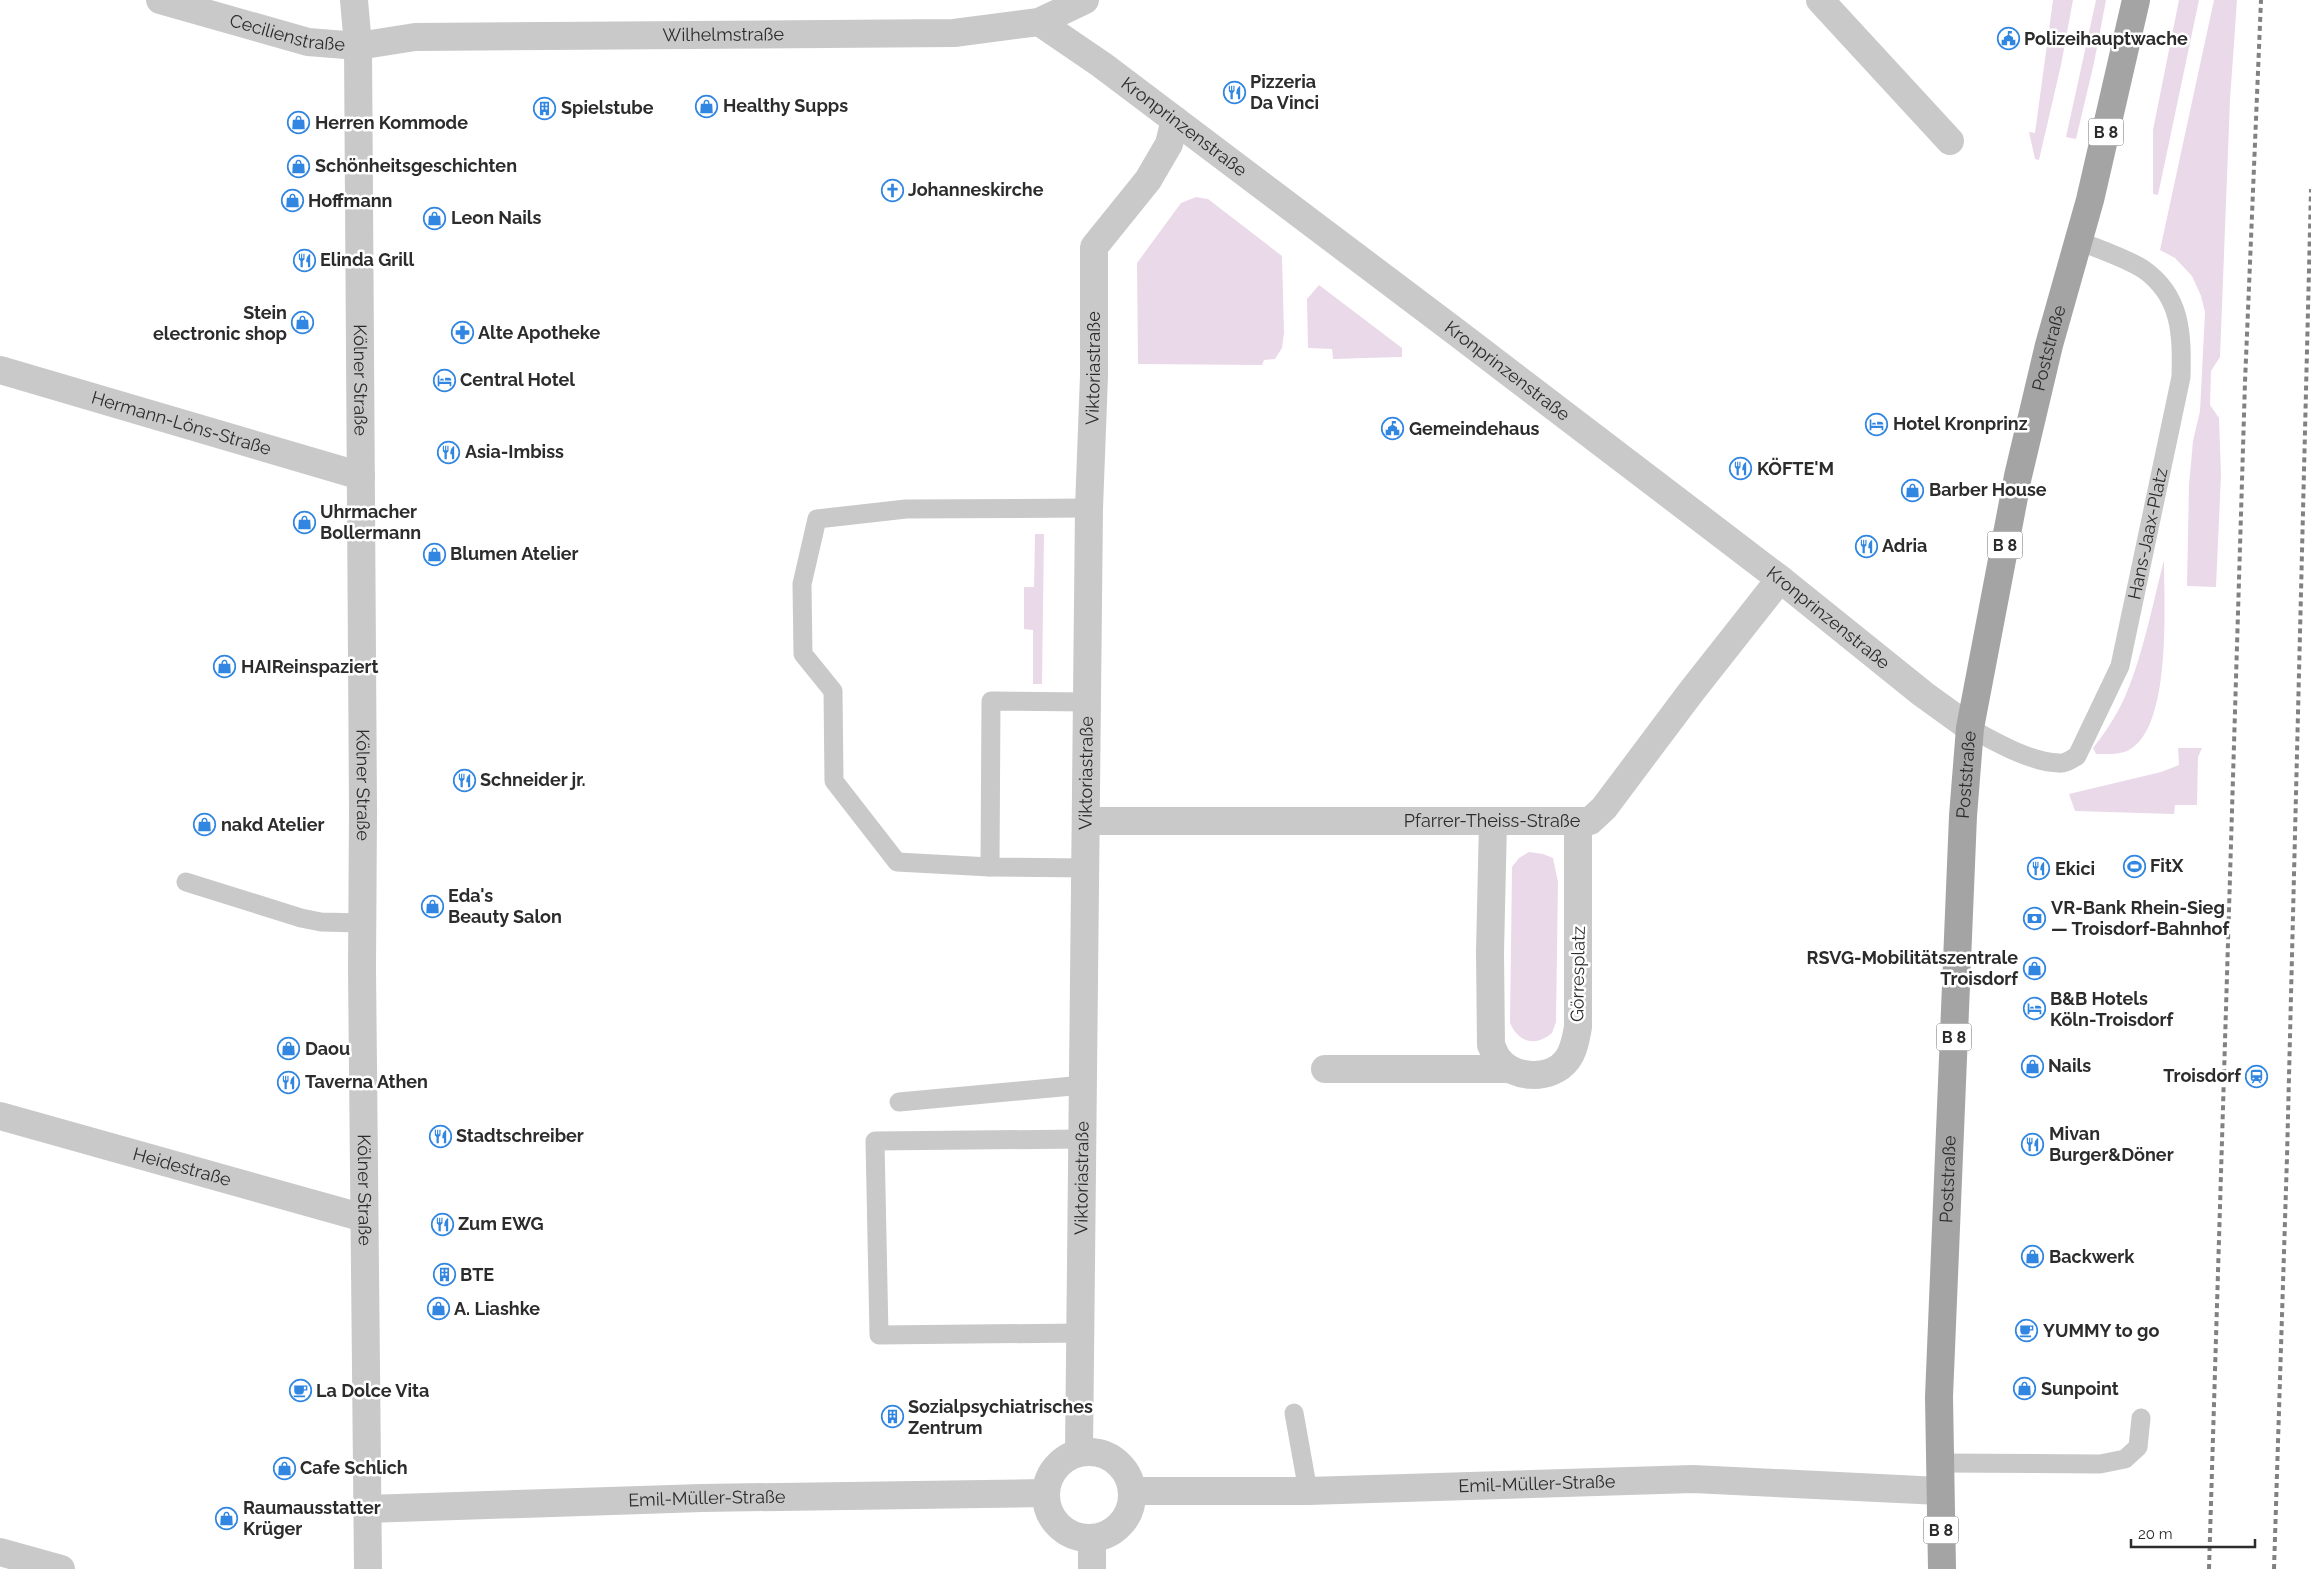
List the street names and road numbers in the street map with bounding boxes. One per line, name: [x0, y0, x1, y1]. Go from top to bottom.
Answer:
street label: Cecilienstraße: [227, 9, 346, 55]
street label: Wilhelmstraße: [662, 23, 785, 45]
street label: Kronprinzenstraße: [1117, 72, 1252, 181]
road number: B 8: [2088, 118, 2124, 146]
street label: Poststraße: [2028, 302, 2070, 393]
street label: Viktoriastraße: [1081, 311, 1104, 425]
street label: Kronprinzenstraße: [1441, 316, 1575, 425]
street label: Kölner Straße: [350, 324, 372, 436]
street label: Hermann-Löns-Straße: [89, 386, 274, 459]
street label: Hans-Jaax-Platz: [2123, 466, 2172, 601]
road number: B 8: [1988, 532, 2022, 558]
street label: Kronprinzenstraße: [1763, 562, 1895, 673]
street label: Viktoriastraße: [1075, 716, 1097, 830]
street label: Kölner Straße: [352, 729, 374, 841]
street label: Poststraße: [1952, 730, 1980, 819]
street label: Pfarrer-Theiss-Straße: [1404, 810, 1581, 831]
street label: Görresplatz: [1566, 926, 1589, 1022]
road number: B 8: [1936, 1024, 1972, 1050]
street label: Viktoriastraße: [1070, 1121, 1093, 1235]
street label: Kölner Straße: [354, 1134, 376, 1246]
street label: Poststraße: [1935, 1134, 1960, 1223]
street label: Heidestraße: [131, 1143, 234, 1190]
street label: Emil-Müller-Straße: [1458, 1470, 1616, 1496]
street label: Emil-Müller-Straße: [628, 1486, 786, 1510]
road number: B 8: [1924, 1516, 1958, 1544]

